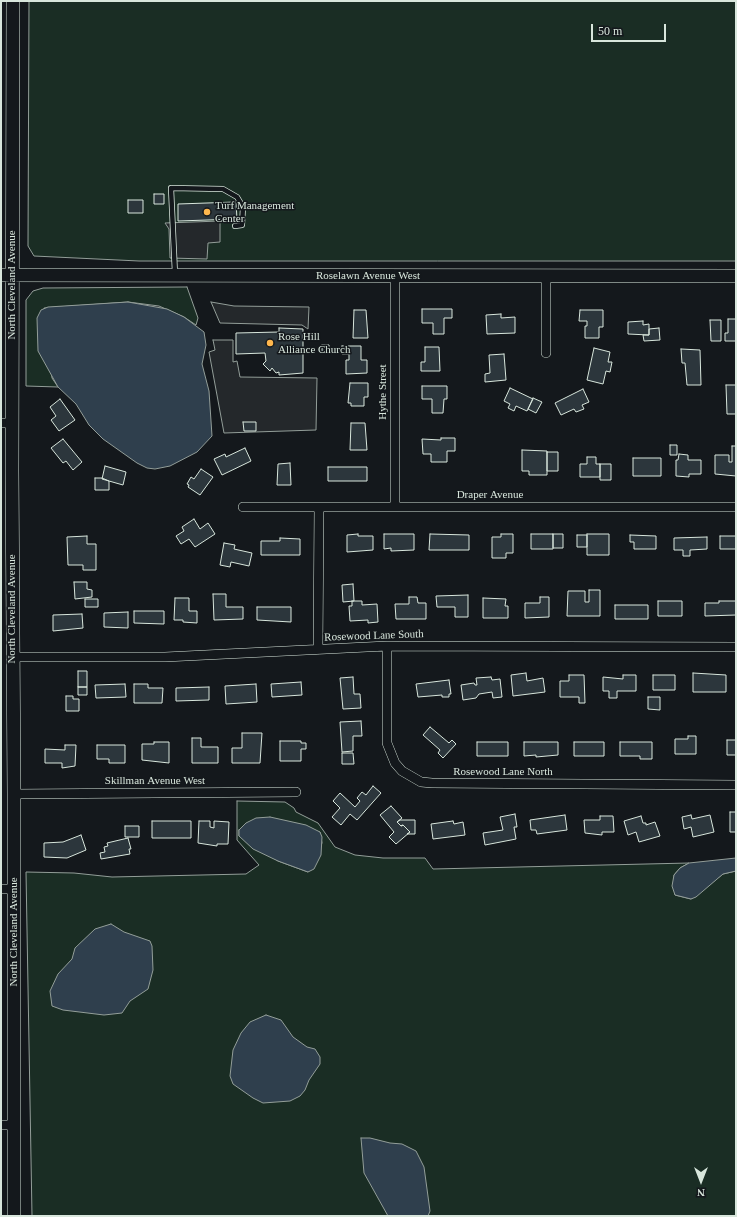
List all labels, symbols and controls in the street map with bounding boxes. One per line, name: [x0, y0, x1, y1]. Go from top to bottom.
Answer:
scale bar: [593, 16, 668, 42]
text: 50 m: [598, 24, 622, 38]
place label: Turf Management Center: [215, 199, 294, 225]
marker: Turf Management Center: [202, 207, 212, 217]
street label: North Cleveland Avenue: [5, 230, 19, 340]
street label: Roselawn Avenue West: [316, 269, 420, 283]
place label: Rose Hill Alliance Church: [278, 330, 350, 356]
marker: Rose Hill Alliance Church: [265, 338, 275, 348]
street label: Hythe Street: [376, 364, 390, 420]
street label: Draper Avenue: [457, 488, 523, 502]
street label: North Cleveland Avenue: [5, 554, 19, 664]
street label: Rosewood Lane South: [324, 628, 424, 644]
street label: Rosewood Lane North: [453, 765, 553, 779]
street label: Skillman Avenue West: [105, 774, 205, 788]
street label: North Cleveland Avenue: [7, 877, 21, 987]
north arrow: [681, 1161, 721, 1201]
text: N: [697, 1187, 705, 1199]

